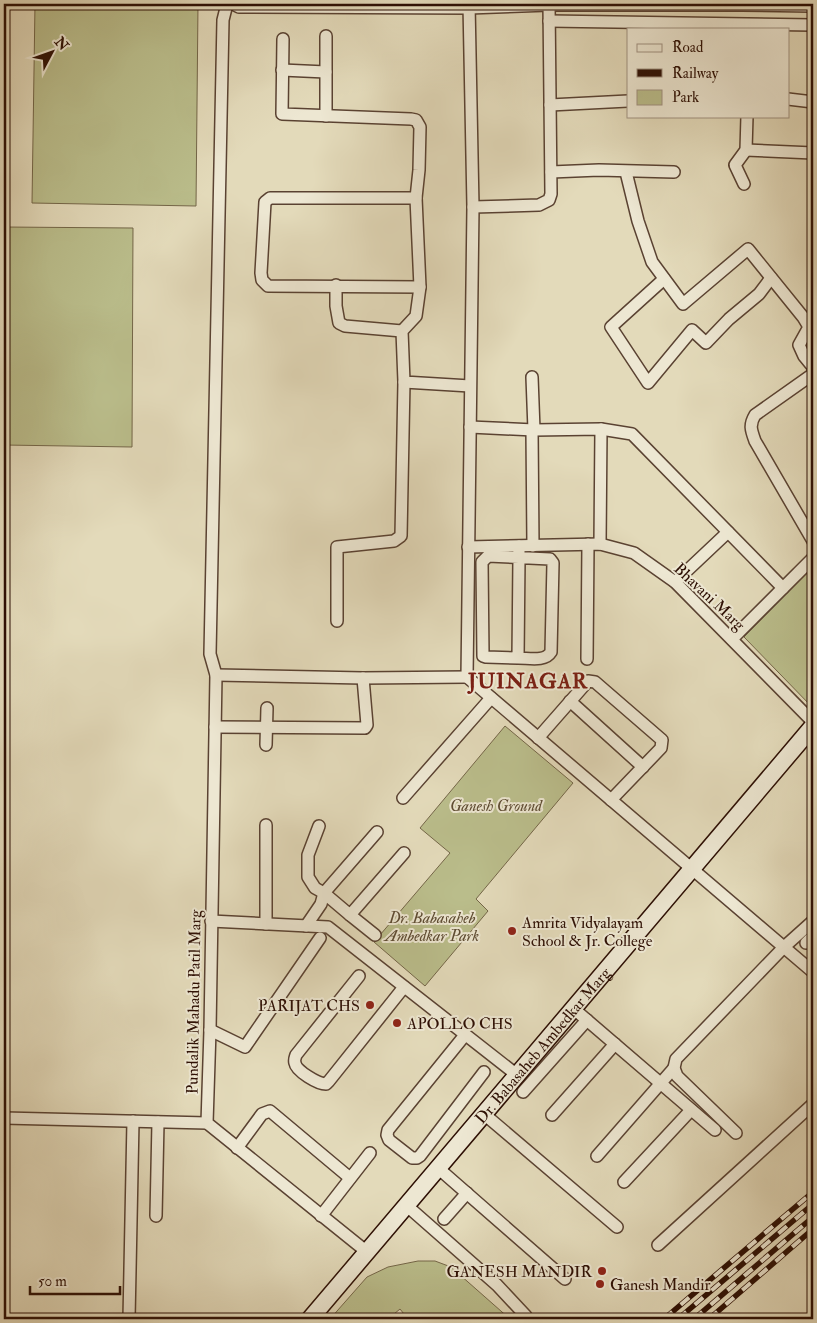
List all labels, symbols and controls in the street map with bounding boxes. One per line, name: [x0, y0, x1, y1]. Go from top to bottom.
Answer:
north arrow: [28, 28, 78, 78]
legend: [627, 28, 790, 118]
text: N: [50, 33, 72, 54]
text: Road: [672, 38, 704, 57]
text: Railway: [672, 64, 719, 83]
text: Park: [672, 88, 699, 107]
street label: Bhavani Marg: [670, 559, 750, 636]
district label: JUINAGAR: [467, 668, 588, 695]
park label: Ganesh Ground: [450, 796, 543, 816]
park label: Dr. Babasaheb Ambedkar Park: [383, 908, 480, 946]
street label: Pundalik Mahadu Patil Marg: [182, 909, 206, 1094]
place label: Amrita Vidyalayam School & Jr. College: [521, 913, 653, 952]
marker: Amrita Vidyalayam School & Jr. College: [506, 925, 518, 937]
street label: Dr. Babasaheb Ambedkar Marg: [471, 963, 616, 1128]
place label: PARIJAT CHS: [258, 996, 360, 1017]
marker: PARIJAT CHS: [364, 999, 376, 1011]
place label: APOLLO CHS: [406, 1014, 513, 1034]
marker: APOLLO CHS: [391, 1017, 403, 1029]
place label: GANESH MANDIR: [446, 1262, 593, 1282]
scale bar: [30, 1263, 120, 1295]
marker: GANESH MANDIR: [596, 1265, 608, 1277]
text: 50 m: [38, 1272, 67, 1291]
place label: Ganesh Mandir: [610, 1275, 710, 1295]
marker: Ganesh Mandir: [594, 1278, 606, 1290]

